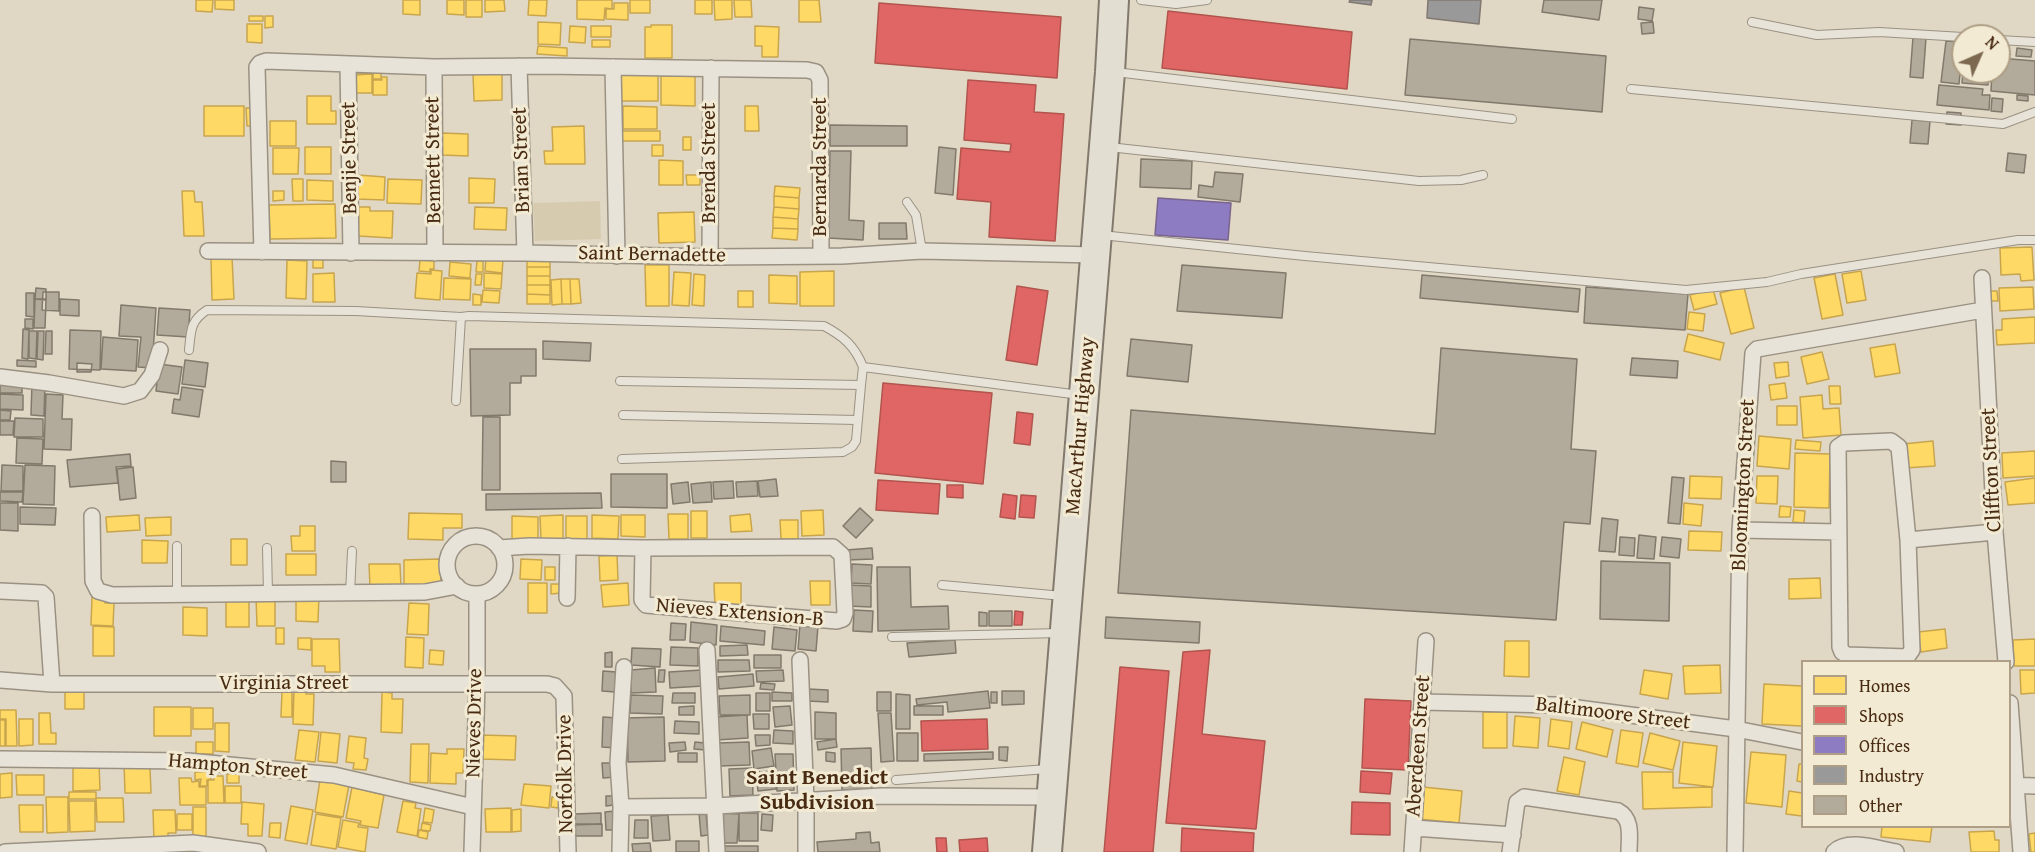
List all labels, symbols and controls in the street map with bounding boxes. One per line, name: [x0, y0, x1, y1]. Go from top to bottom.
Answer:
north arrow: [1951, 24, 2011, 84]
text: N: [1980, 30, 2005, 55]
street label: Bennett Street: [420, 96, 448, 224]
street label: Bernarda Street: [808, 97, 834, 237]
street label: Benjie Street: [336, 101, 364, 215]
street label: Brenda Street: [697, 103, 723, 223]
street label: Brian Street: [508, 107, 536, 213]
street label: Saint Bernadette: [578, 241, 726, 269]
street label: MacArthur Highway: [1061, 336, 1101, 516]
street label: Bloomington Street: [1727, 398, 1761, 572]
street label: Cliffton Street: [1976, 407, 2008, 533]
street label: Nieves Extension-B: [655, 593, 825, 633]
legend: [1801, 660, 2011, 828]
street label: Nieves Drive: [461, 668, 489, 778]
street label: Virginia Street: [219, 671, 349, 697]
text: Homes: [1859, 672, 1910, 699]
street label: Aberdeen Street: [1401, 674, 1437, 818]
street label: Baltimoore Street: [1534, 692, 1692, 736]
text: Shops: [1859, 702, 1904, 729]
street label: Norfolk Drive: [552, 714, 580, 834]
text: Offices: [1859, 732, 1910, 759]
street label: Hampton Street: [167, 748, 309, 786]
text: Industry: [1859, 762, 1924, 789]
district label: Saint Benedict Subdivision: [746, 765, 888, 816]
text: Other: [1859, 792, 1902, 819]

